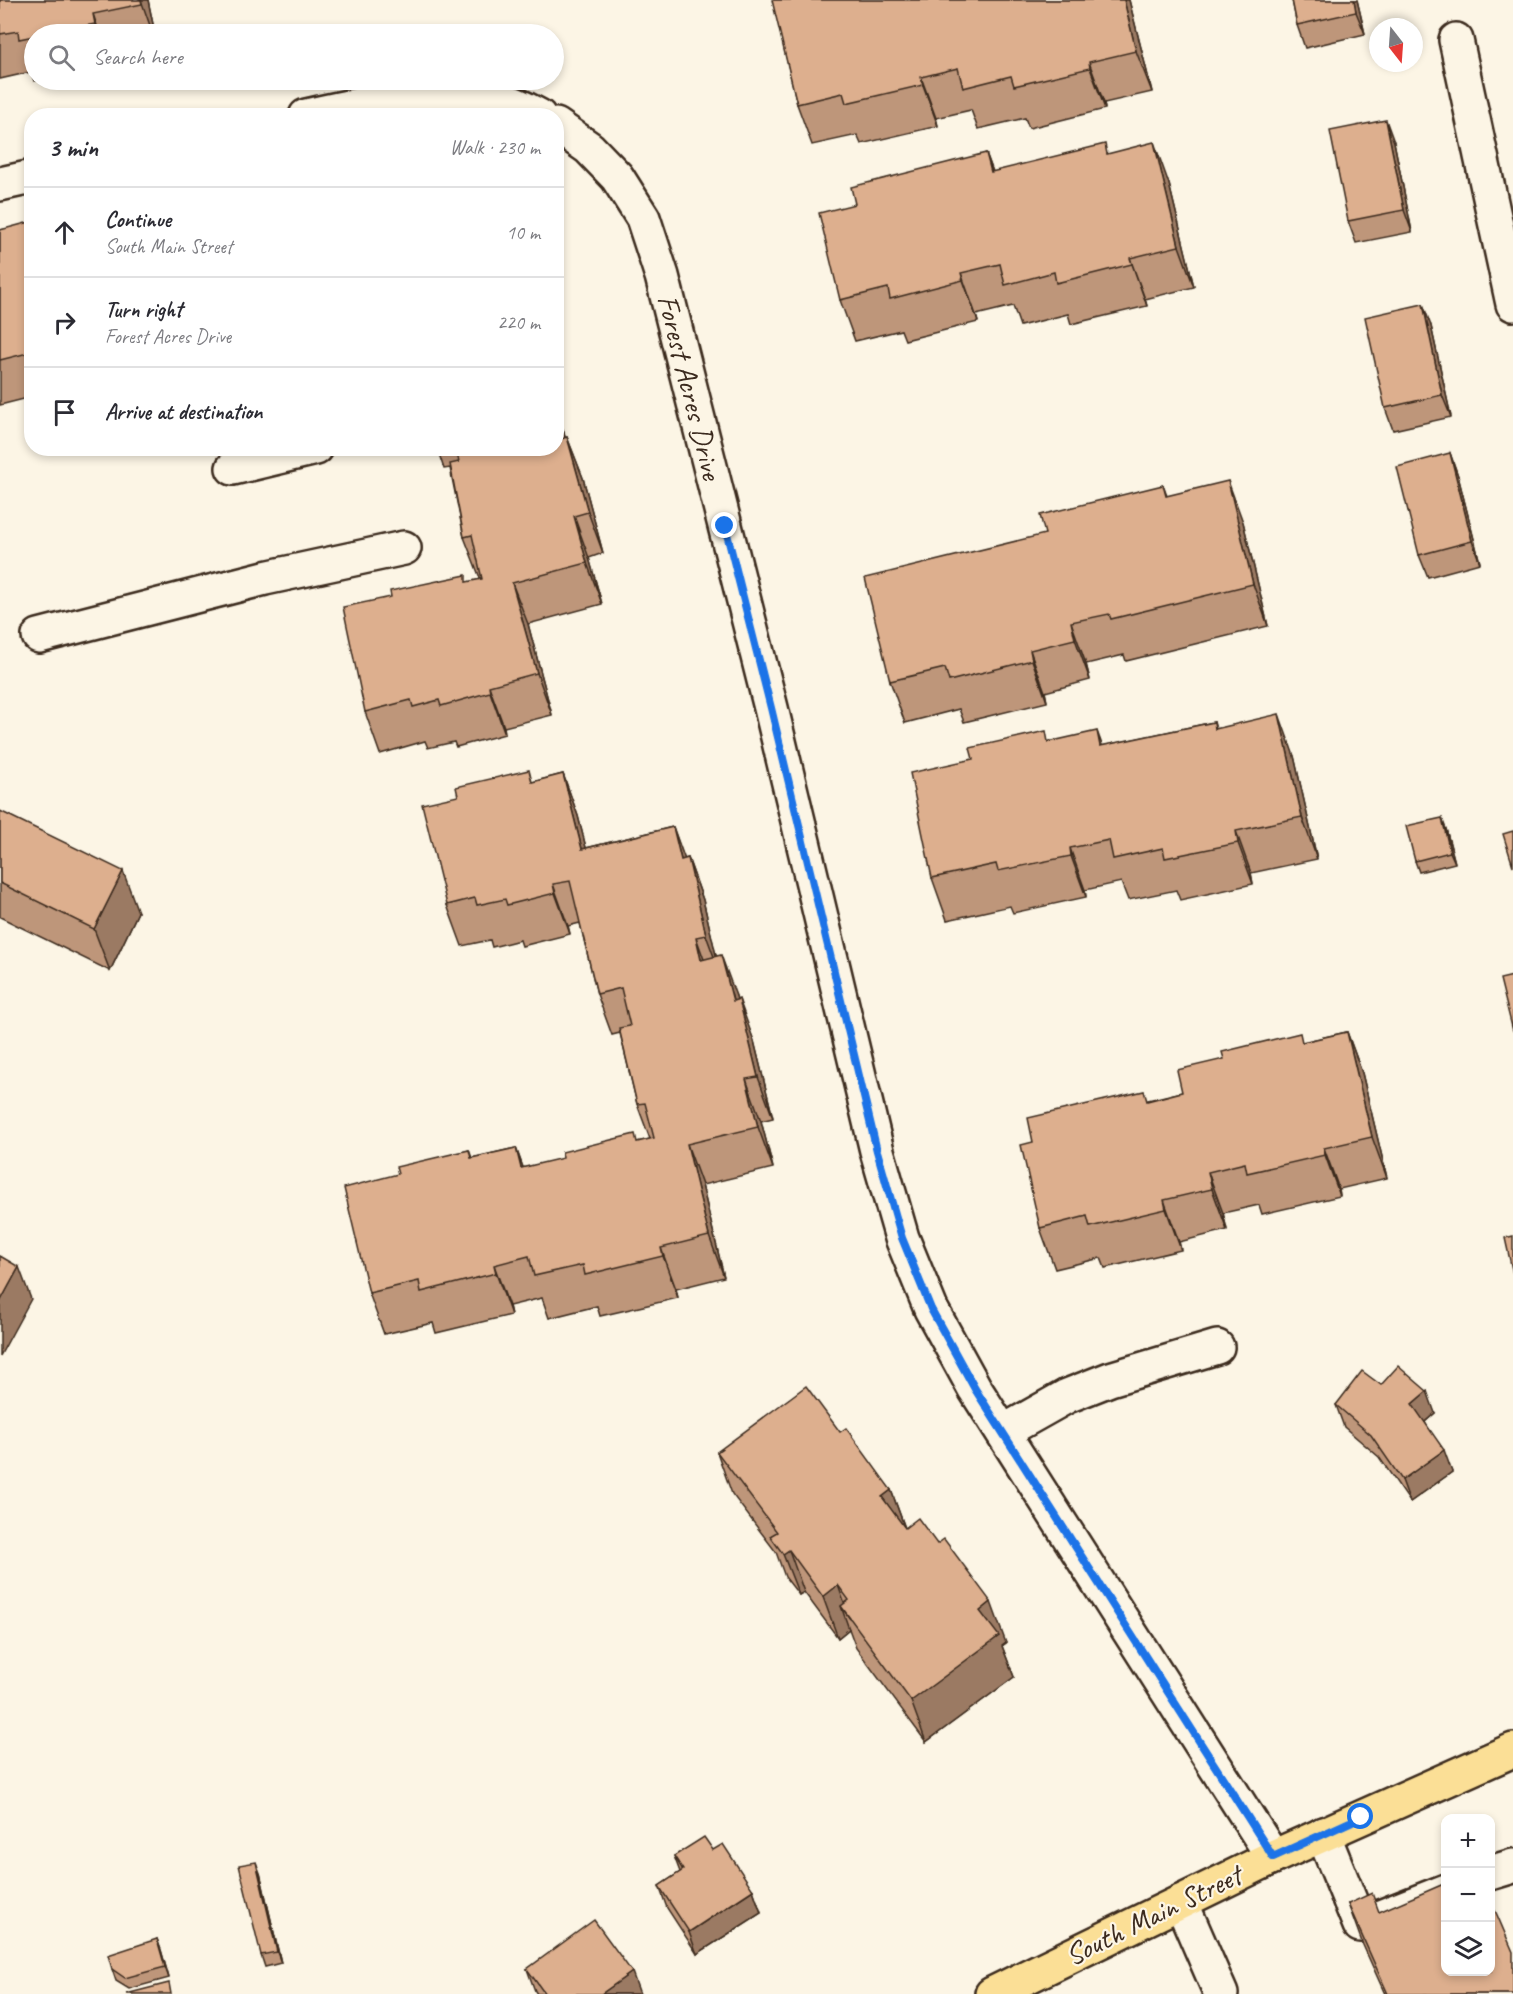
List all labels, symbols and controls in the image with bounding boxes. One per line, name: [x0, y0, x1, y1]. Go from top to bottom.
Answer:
north arrow: [1369, 18, 1423, 72]
search box: [24, 24, 564, 90]
icon: search: [45, 41, 78, 74]
text: Search here: [93, 43, 183, 71]
text: 3 min: [48, 131, 98, 164]
text: Walk · 230 m: [450, 135, 540, 160]
text: Continue: [105, 206, 171, 234]
icon: ahead: [48, 216, 81, 249]
text: 10 m: [506, 220, 540, 245]
text: South Main Street: [105, 234, 232, 259]
street label: Forest Acres Drive: [649, 291, 732, 486]
text: Turn right: [105, 296, 182, 324]
icon: right: [48, 306, 81, 339]
text: 220 m: [497, 310, 540, 335]
text: Forest Acres Drive: [105, 324, 231, 349]
icon: arrive: [48, 396, 81, 429]
text: Arrive at destination: [105, 398, 262, 426]
route end: [711, 512, 737, 538]
route start: [1347, 1803, 1373, 1829]
map controls: [1441, 1814, 1495, 1976]
button: +: [1441, 1814, 1495, 1868]
street label: South Main Street: [1059, 1854, 1251, 1974]
button: −: [1441, 1868, 1495, 1922]
button: layers: [1441, 1922, 1495, 1976]

